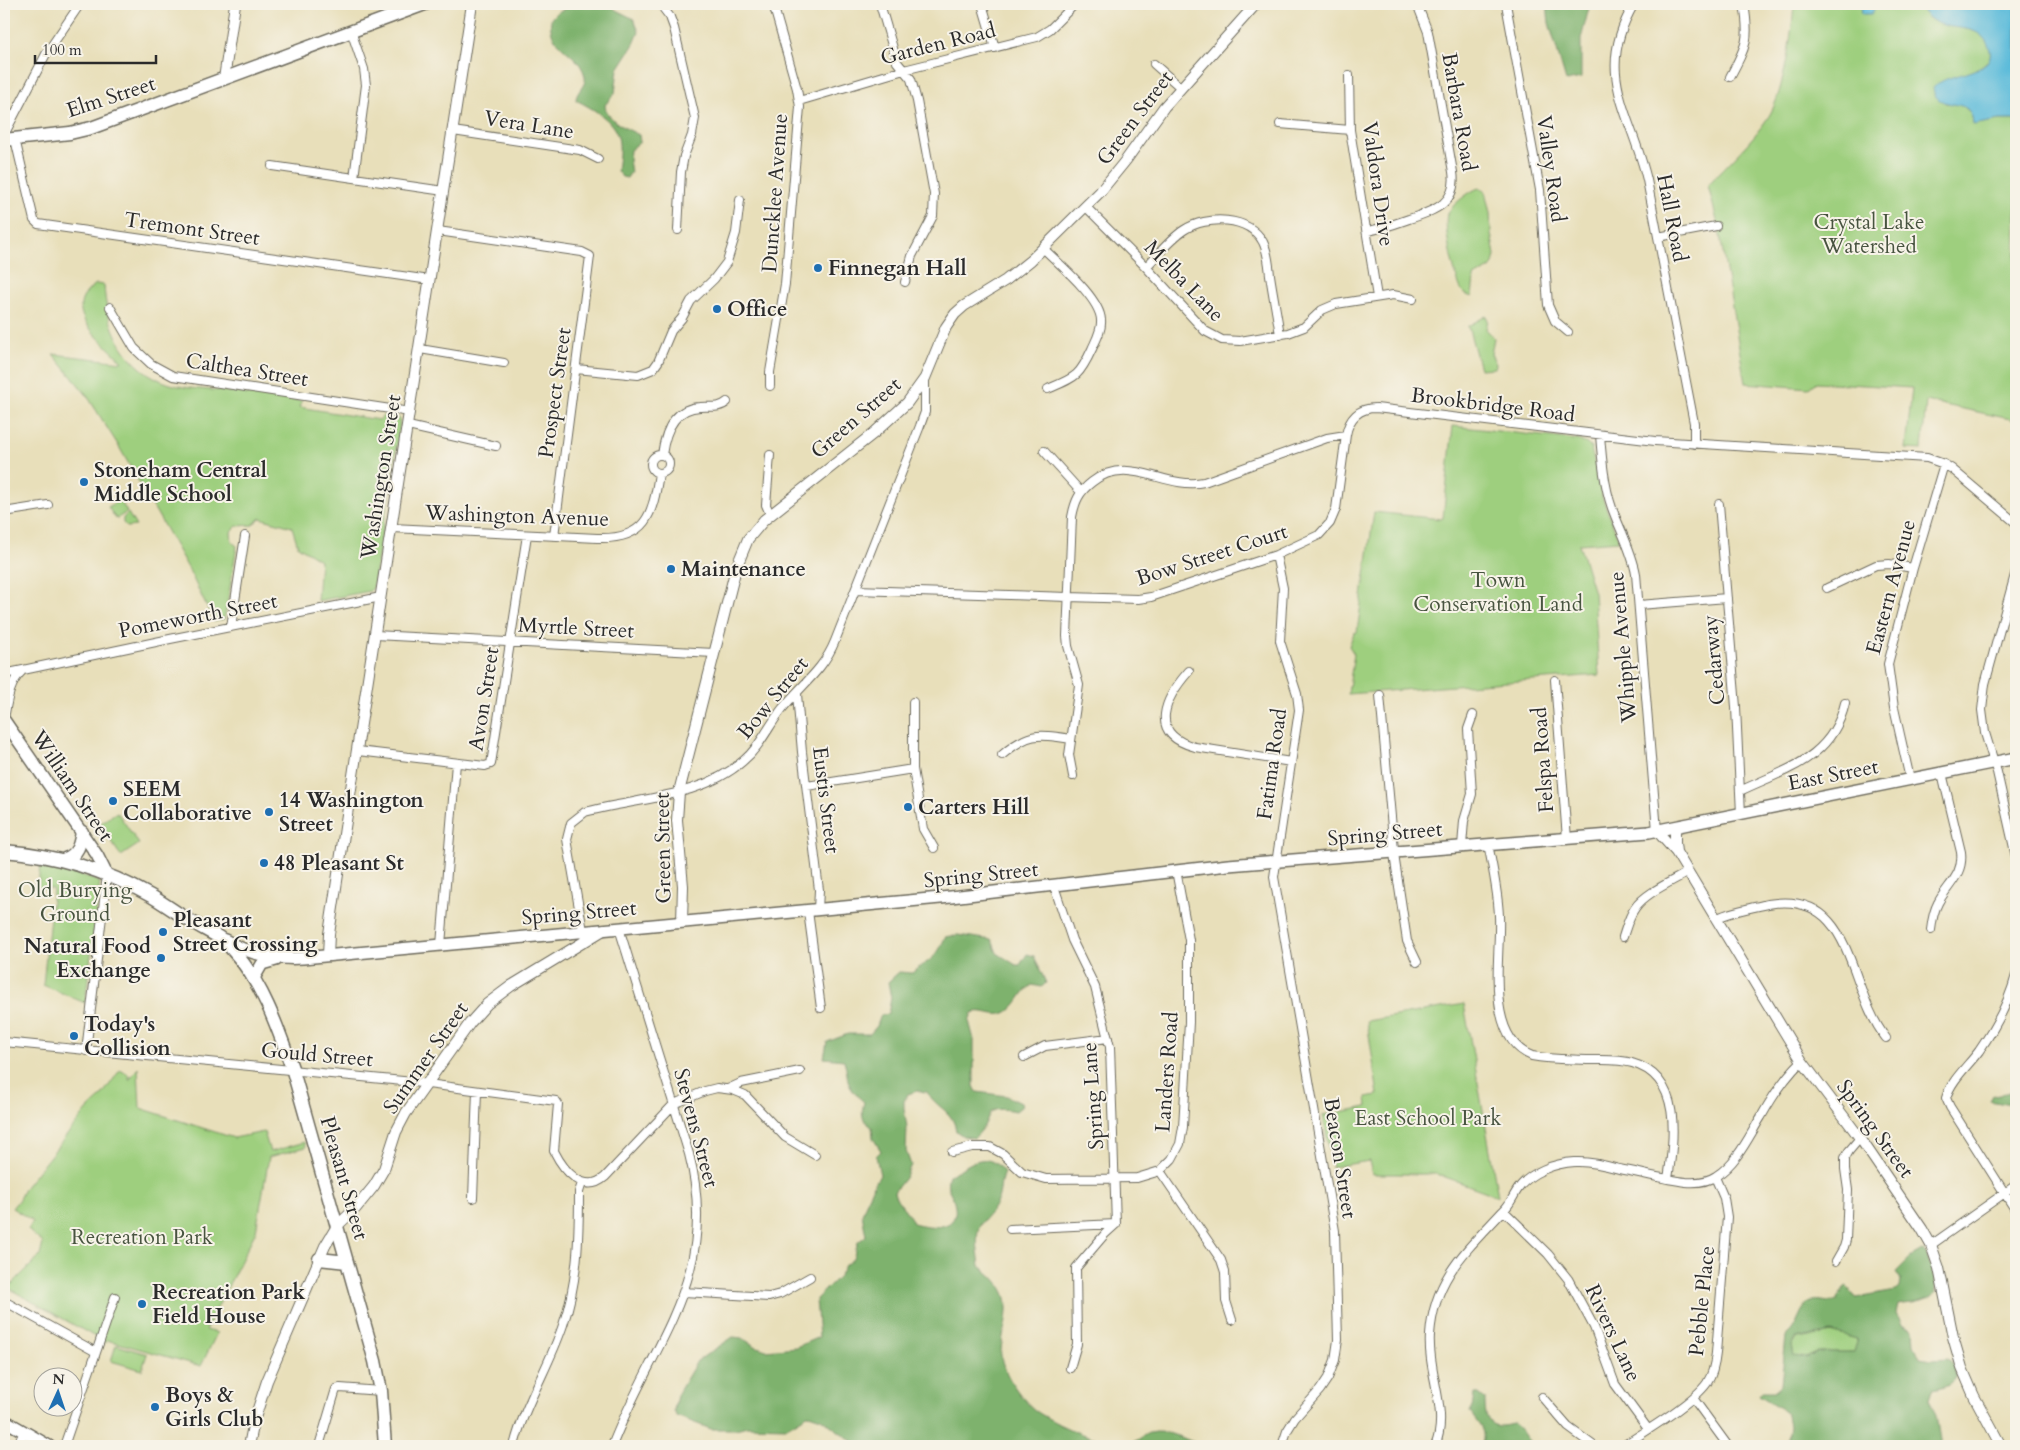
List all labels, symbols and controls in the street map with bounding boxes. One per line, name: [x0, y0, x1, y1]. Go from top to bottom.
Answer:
street label: Garden Road: [877, 16, 999, 72]
scale bar: [35, 32, 156, 64]
text: 100 m: [42, 40, 82, 60]
street label: Barbara Road: [1434, 50, 1484, 174]
street label: Green Street: [1090, 64, 1180, 171]
street label: Elm Street: [63, 69, 160, 125]
street label: Vera Lane: [482, 104, 576, 146]
street label: Duncklee Avenue: [755, 112, 795, 274]
street label: Valley Road: [1529, 114, 1573, 224]
street label: Valdora Drive: [1355, 120, 1401, 248]
street label: Hall Road: [1649, 171, 1695, 265]
street label: Tremont Street: [122, 205, 262, 253]
park label: Crystal Lake Watershed: [1813, 208, 1925, 261]
street label: Melba Lane: [1137, 234, 1231, 328]
place label: Finnegan Hall: [828, 254, 967, 283]
marker: Finnegan Hall: [812, 262, 824, 274]
place label: Office: [727, 295, 787, 324]
marker: Office: [711, 303, 723, 315]
street label: Prospect Street: [531, 325, 579, 460]
street label: Calthea Street: [184, 346, 311, 394]
street label: Green Street: [804, 370, 908, 466]
street label: Brookbridge Road: [1409, 381, 1577, 429]
street label: Washington Street: [353, 392, 408, 562]
place label: Stoneham Central Middle School: [94, 456, 267, 509]
marker: Stoneham Central Middle School: [78, 476, 90, 488]
street label: Washington Avenue: [424, 498, 609, 534]
street label: Eastern Avenue: [1859, 516, 1923, 658]
street label: Bow Street Court: [1133, 517, 1292, 593]
place label: Maintenance: [681, 555, 806, 584]
marker: Maintenance: [665, 563, 677, 575]
park label: Town Conservation Land: [1413, 566, 1583, 619]
street label: Whipple Avenue: [1602, 570, 1644, 725]
street label: Pomeworth Street: [116, 586, 280, 646]
street label: Myrtle Street: [517, 610, 635, 646]
street label: Cedarway: [1696, 614, 1732, 706]
street label: Avon Street: [461, 645, 507, 753]
street label: Bow Street: [731, 650, 816, 745]
street label: Fatima Road: [1250, 706, 1294, 822]
street label: Felspa Road: [1525, 706, 1561, 814]
street label: William Street: [23, 724, 120, 848]
street label: Eustis Street: [805, 745, 847, 855]
street label: East Street: [1785, 752, 1881, 798]
place label: SEEM Collaborative: [123, 775, 252, 828]
place label: 14 Washington Street: [279, 786, 424, 839]
street label: Green Street: [648, 792, 678, 904]
place label: Carters Hill: [918, 793, 1029, 822]
marker: SEEM Collaborative: [107, 795, 119, 807]
marker: Carters Hill: [902, 801, 914, 813]
marker: 14 Washington Street: [263, 806, 275, 818]
street label: Spring Street: [1326, 815, 1444, 853]
place label: 48 Pleasant St: [274, 849, 405, 878]
street label: Spring Street: [922, 855, 1040, 895]
marker: 48 Pleasant St: [258, 857, 270, 869]
park label: Old Burying Ground: [18, 876, 132, 929]
street label: Spring Street: [520, 894, 638, 932]
place label: Pleasant Street Crossing: [173, 906, 318, 959]
marker: Pleasant Street Crossing: [157, 926, 169, 938]
place label: Natural Food Exchange: [24, 932, 151, 985]
marker: Natural Food Exchange: [155, 952, 167, 964]
street label: Summer Street: [377, 996, 476, 1120]
place label: Today's Collision: [84, 1010, 171, 1063]
street label: Landers Road: [1148, 1011, 1186, 1133]
marker: Today's Collision: [68, 1030, 80, 1042]
street label: Gould Street: [260, 1036, 374, 1074]
street label: Spring Lane: [1075, 1041, 1111, 1151]
street label: Stevens Street: [666, 1065, 726, 1191]
street label: Spring Street: [1829, 1074, 1921, 1184]
street label: Beacon Street: [1316, 1096, 1364, 1221]
park label: East School Park: [1354, 1104, 1502, 1133]
street label: Pleasant Street: [313, 1113, 376, 1243]
park label: Recreation Park: [71, 1223, 214, 1252]
street label: Pebble Place: [1682, 1244, 1722, 1358]
place label: Recreation Park Field House: [152, 1278, 305, 1331]
street label: Rivers Lane: [1578, 1280, 1648, 1386]
marker: Recreation Park Field House: [136, 1298, 148, 1310]
north arrow: [32, 1368, 82, 1418]
text: N: [52, 1370, 65, 1389]
place label: Boys & Girls Club: [165, 1381, 264, 1434]
marker: Boys & Girls Club: [149, 1401, 161, 1413]

